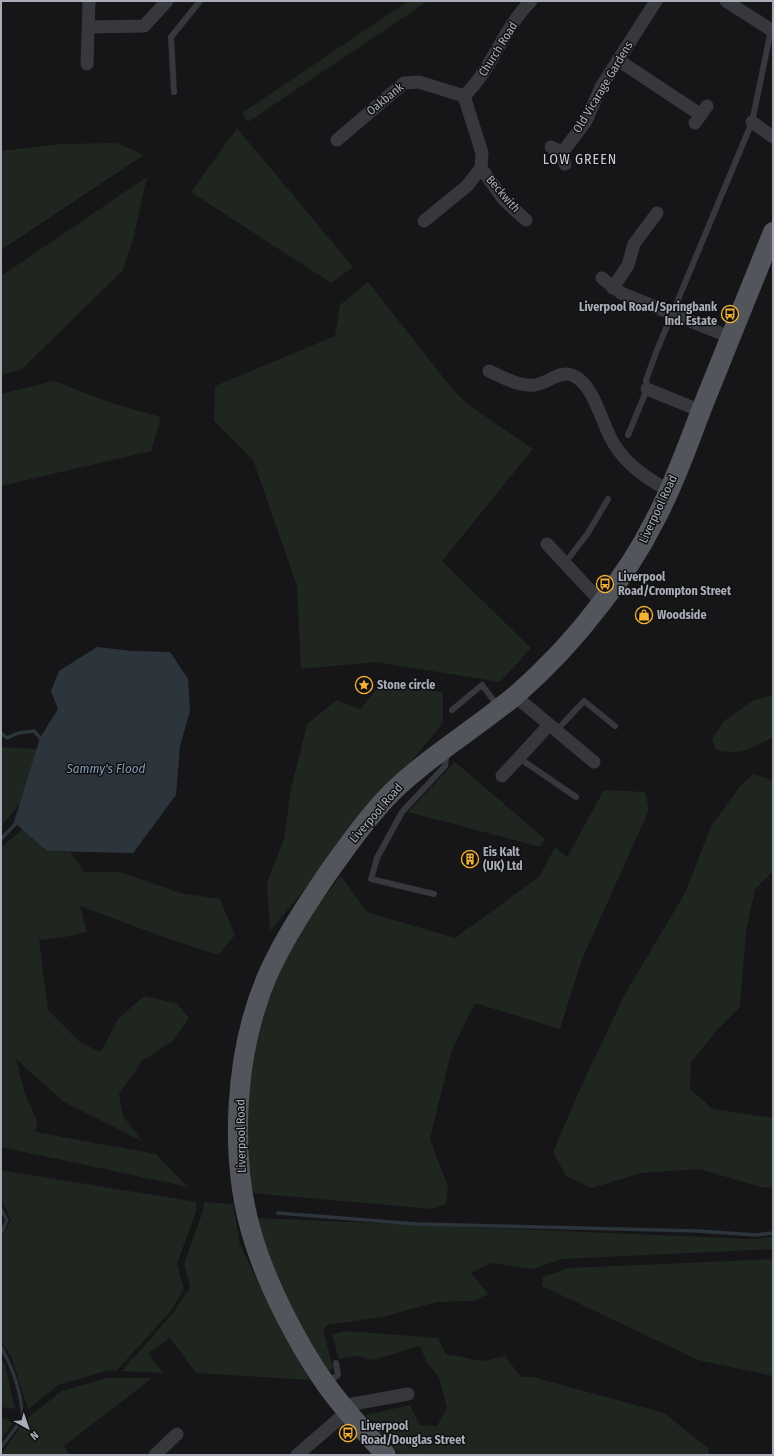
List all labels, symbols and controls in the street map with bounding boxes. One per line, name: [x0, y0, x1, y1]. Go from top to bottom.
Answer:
street label: Church Road: [476, 19, 520, 79]
street label: Old Vicarage Gardens: [570, 39, 636, 135]
street label: Oakbank: [364, 80, 406, 118]
district label: LOW GREEN: [543, 151, 617, 168]
street label: Beckwith: [483, 173, 523, 215]
place label: Liverpool Road/Springbank Ind. Estate: [579, 300, 718, 328]
bus stop icon: Liverpool Road/Springbank Ind. Estate: [720, 304, 740, 324]
street label: Liverpool Road: [636, 473, 680, 545]
place label: Liverpool Road/Crompton Street: [618, 570, 732, 598]
bus stop icon: Liverpool Road/Crompton Street: [595, 574, 615, 594]
shop icon: Woodside: [634, 605, 654, 625]
place label: Woodside: [657, 608, 707, 622]
place icon: Stone circle: [354, 675, 374, 695]
place label: Stone circle: [377, 678, 435, 692]
water label: Sammy's Flood: [65, 761, 146, 776]
street label: Liverpool Road: [347, 781, 405, 845]
place label: Eis Kalt (UK) Ltd: [483, 845, 523, 873]
building icon: Eis Kalt (UK) Ltd: [460, 849, 480, 869]
street label: Liverpool Road: [233, 1099, 249, 1173]
north arrow: [8, 1408, 48, 1448]
place label: Liverpool Road/Douglas Street: [361, 1419, 466, 1447]
bus stop icon: Liverpool Road/Douglas Street: [338, 1423, 358, 1443]
text: N: [27, 1428, 41, 1442]

